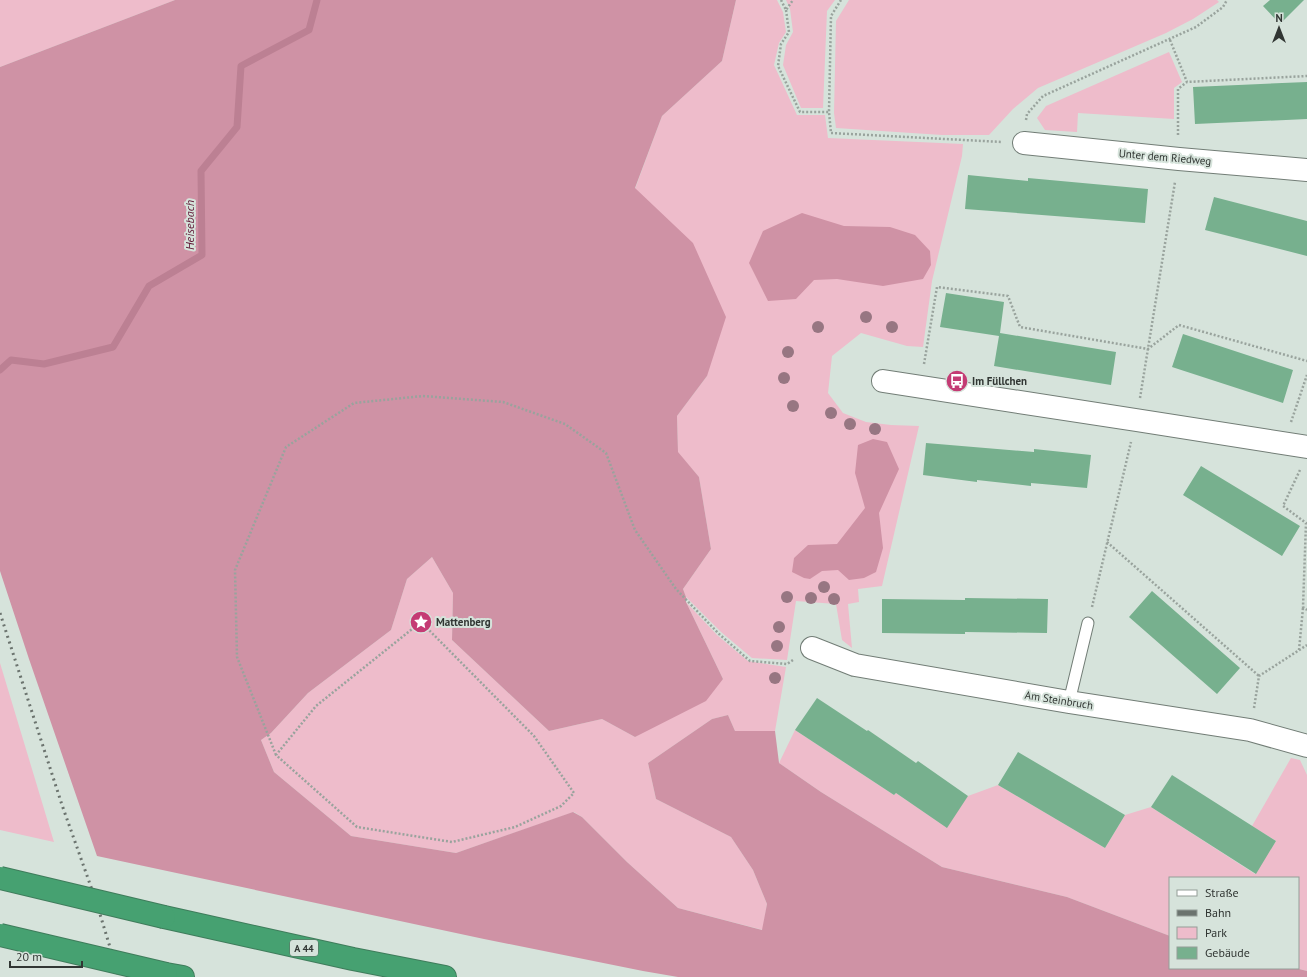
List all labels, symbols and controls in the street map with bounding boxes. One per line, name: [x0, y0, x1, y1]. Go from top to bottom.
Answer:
north arrow: [1259, 8, 1299, 48]
text: N: [1275, 11, 1283, 25]
street label: Unter dem Riedweg: [1118, 146, 1212, 168]
water label: Heisebach: [182, 200, 197, 250]
bus stop icon: Im Füllchen: [944, 368, 970, 394]
place label: Im Füllchen: [972, 374, 1027, 388]
place icon: Mattenberg: [408, 609, 434, 635]
place label: Mattenberg: [436, 615, 491, 629]
street label: Am Steinbruch: [1024, 688, 1094, 712]
legend: [1169, 877, 1299, 969]
text: Straße: [1205, 885, 1239, 900]
text: Bahn: [1205, 905, 1231, 920]
text: Park: [1205, 925, 1227, 940]
road number: A 44: [290, 940, 318, 956]
scale bar: [10, 943, 82, 969]
text: Gebäude: [1205, 945, 1250, 960]
text: 20 m: [16, 949, 42, 964]

